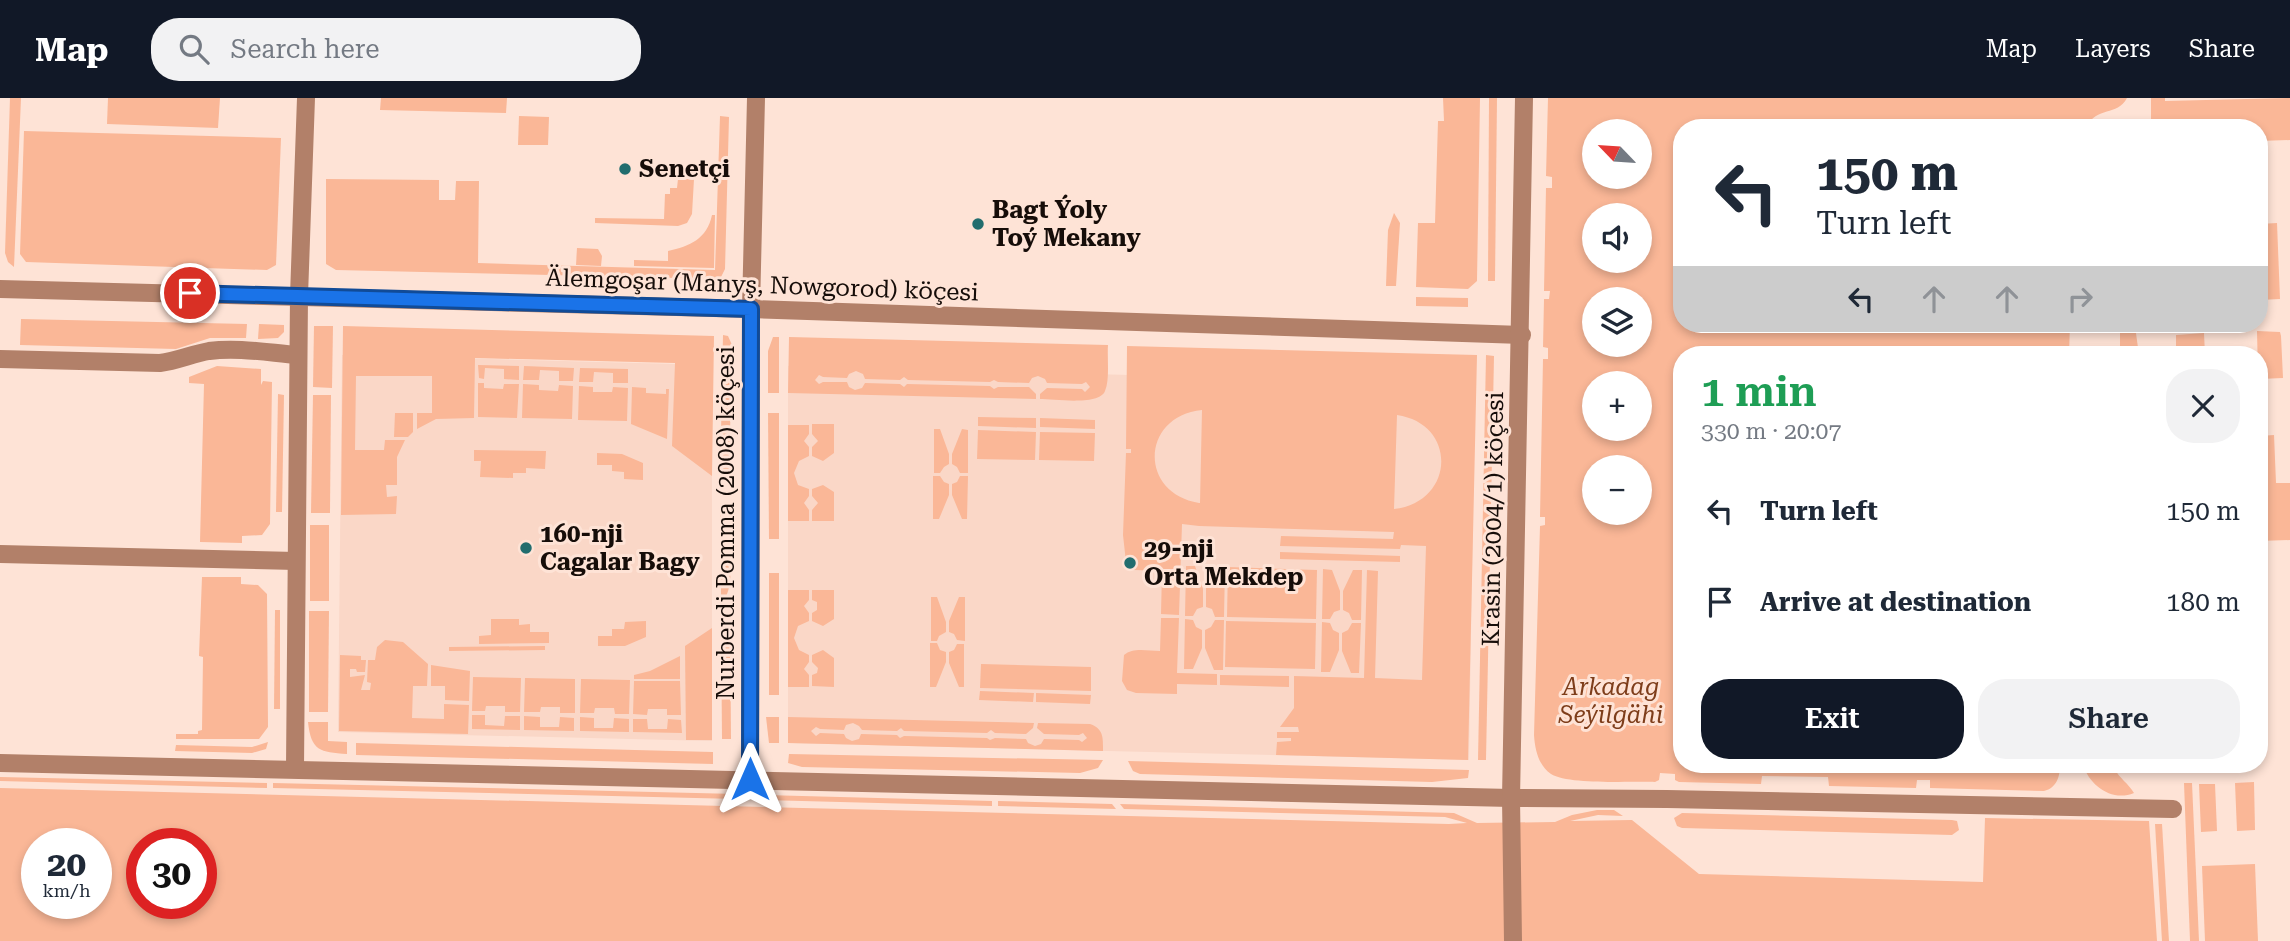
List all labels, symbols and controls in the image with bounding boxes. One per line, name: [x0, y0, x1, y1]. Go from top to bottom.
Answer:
search box: [151, 18, 641, 81]
text: Map: [35, 30, 109, 69]
icon: search: [175, 30, 213, 68]
text: Search here: [231, 34, 380, 64]
text: Map: [1986, 35, 2037, 63]
text: Layers: [2075, 35, 2151, 63]
text: Share: [2189, 35, 2255, 63]
north arrow: [1582, 119, 1652, 189]
map controls: [1582, 119, 1652, 525]
text: 150 m: [1816, 145, 1958, 202]
icon: left: [1701, 147, 1792, 238]
place label: Senetçi: [639, 155, 730, 183]
marker: Senetçi: [617, 161, 633, 177]
place label: Bagt Ýoly Toý Mekany: [992, 194, 1141, 252]
button: sound: [1582, 203, 1652, 273]
text: Turn left: [1816, 204, 1951, 242]
marker: Bagt Ýoly Toý Mekany: [970, 216, 986, 232]
street label: Älemgoşar (Manyş, Nowgorod) köçesi: [545, 262, 979, 307]
pin: [160, 263, 220, 323]
icon: arrive: [171, 274, 209, 312]
icon: left: [1842, 280, 1880, 318]
icon: ahead: [1915, 280, 1953, 318]
icon: ahead: [1988, 280, 2026, 318]
icon: right: [2061, 280, 2099, 318]
button: layers: [1582, 287, 1652, 357]
street label: Nurberdi Pomma (2008) köçesi: [712, 346, 740, 700]
text: 1 min: [1701, 367, 1817, 416]
button: close: [2166, 369, 2240, 443]
button: +: [1582, 371, 1652, 441]
street label: Krasin (2004/1) köçesi: [1477, 391, 1509, 647]
text: 330 m · 20:07: [1701, 418, 1841, 445]
button: −: [1582, 455, 1652, 525]
icon: left: [1701, 492, 1739, 530]
text: Turn left: [1760, 496, 1878, 526]
text: 150 m: [2166, 496, 2240, 526]
place label: 160-nji Cagalar Bagy: [540, 520, 700, 576]
place label: 29-nji Orta Mekdep: [1144, 535, 1303, 591]
marker: 160-nji Cagalar Bagy: [518, 540, 534, 556]
marker: 29-nji Orta Mekdep: [1122, 555, 1138, 571]
icon: arrive: [1701, 583, 1739, 621]
text: Arrive at destination: [1760, 587, 2031, 617]
text: 180 m: [2166, 587, 2240, 617]
park label: Arkadag Seýilgähi: [1558, 673, 1663, 729]
button: Exit: [1701, 679, 1964, 759]
button: Share: [1978, 679, 2240, 759]
position arrow: [713, 742, 787, 816]
speed limit sign: 30: [126, 828, 217, 919]
text: 20: [47, 844, 86, 885]
text: km/h: [42, 880, 91, 901]

